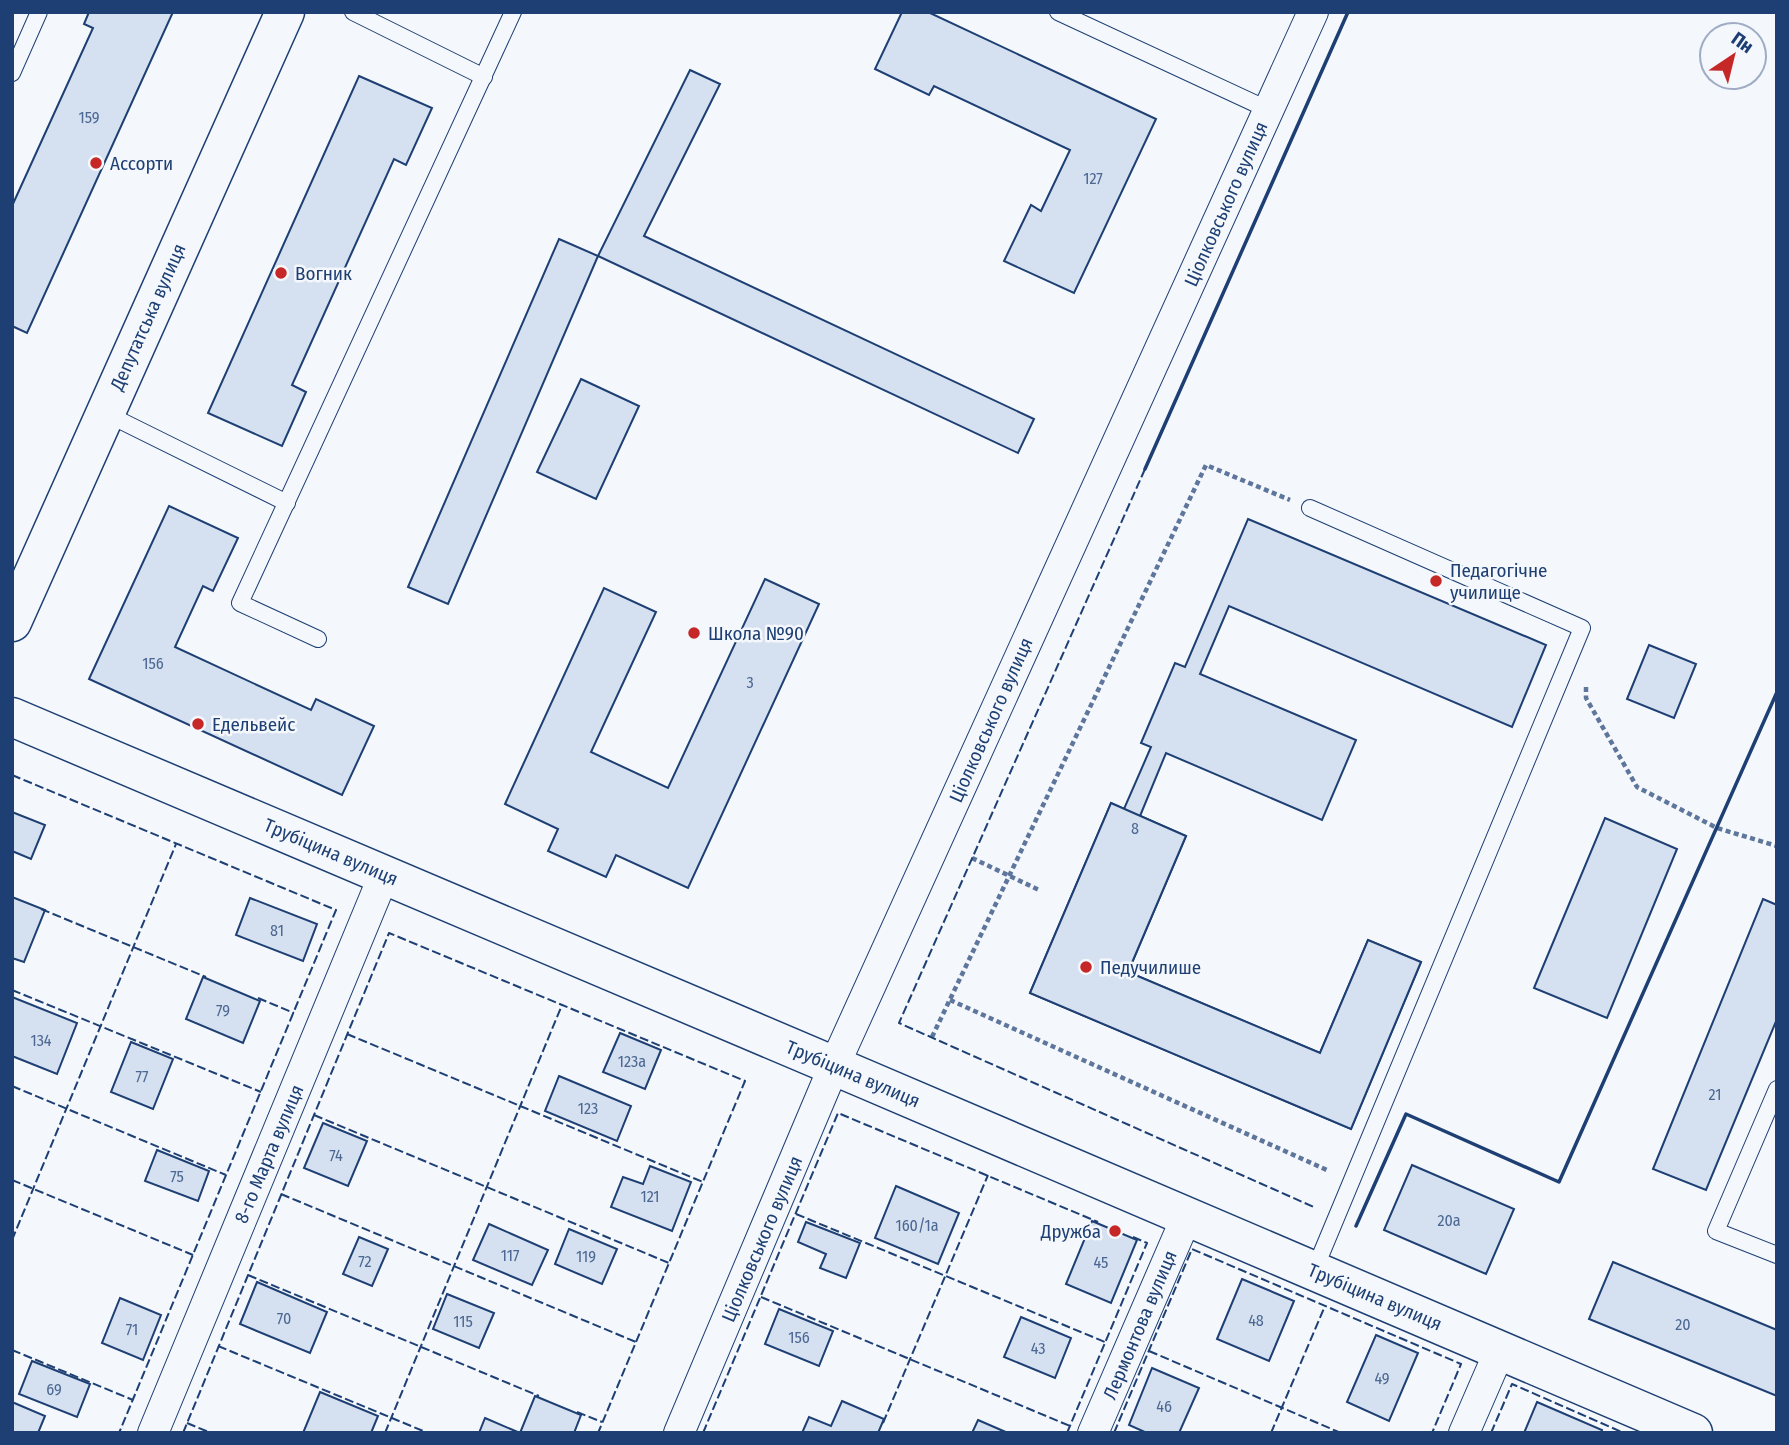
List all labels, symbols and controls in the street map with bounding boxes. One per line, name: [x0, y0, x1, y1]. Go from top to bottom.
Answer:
north arrow: [1698, 21, 1768, 91]
text: Пн: [1727, 27, 1758, 58]
house number: 159: [78, 108, 100, 127]
street label: Ціолковського вулиця: [1179, 118, 1273, 290]
place label: Ассорти: [110, 152, 173, 175]
marker: Ассорти: [88, 155, 104, 171]
house number: 127: [1083, 169, 1103, 188]
street label: Депутатська вулиця: [105, 240, 191, 395]
place label: Вогник: [295, 262, 352, 285]
marker: Вогник: [273, 265, 289, 281]
place label: Педагогічне училище: [1450, 559, 1547, 604]
marker: Педагогічне училище: [1428, 573, 1444, 589]
place label: Школа №90: [708, 622, 804, 645]
marker: Школа №90: [686, 625, 702, 641]
street label: Ціолковського вулиця: [944, 634, 1038, 806]
house number: 156: [142, 654, 164, 673]
house number: 3: [746, 673, 754, 692]
place label: Едельвейс: [212, 713, 295, 736]
marker: Едельвейс: [190, 716, 206, 732]
street label: Трубіцина вулиця: [261, 813, 401, 891]
house number: 8: [1131, 819, 1139, 838]
house number: 81: [270, 921, 284, 940]
place label: Педучилише: [1100, 956, 1201, 979]
marker: Педучилише: [1078, 959, 1094, 975]
house number: 79: [216, 1001, 230, 1020]
house number: 134: [30, 1031, 52, 1050]
street label: Трубіцина вулиця: [783, 1035, 923, 1113]
house number: 123а: [618, 1052, 646, 1071]
house number: 77: [135, 1067, 149, 1086]
street label: 8-го Марта вулиця: [229, 1081, 309, 1227]
house number: 21: [1709, 1085, 1721, 1104]
house number: 123: [578, 1099, 598, 1118]
house number: 74: [329, 1146, 343, 1165]
street label: Ціолковського вулиця: [717, 1153, 807, 1325]
house number: 75: [170, 1167, 184, 1186]
house number: 121: [640, 1187, 660, 1206]
house number: 20а: [1437, 1211, 1461, 1230]
house number: 160/1а: [895, 1216, 939, 1235]
place label: Дружба: [1040, 1220, 1101, 1243]
marker: Дружба: [1107, 1223, 1123, 1239]
house number: 117: [501, 1246, 520, 1265]
house number: 119: [576, 1247, 596, 1266]
street label: Лермонтова вулиця: [1098, 1247, 1182, 1403]
house number: 72: [358, 1252, 372, 1271]
house number: 45: [1094, 1253, 1108, 1272]
street label: Трубіцина вулиця: [1305, 1258, 1445, 1336]
house number: 70: [277, 1309, 291, 1328]
house number: 48: [1248, 1311, 1264, 1330]
house number: 115: [453, 1312, 473, 1331]
house number: 20: [1675, 1315, 1691, 1334]
house number: 71: [126, 1320, 138, 1339]
house number: 156: [788, 1328, 810, 1347]
house number: 43: [1031, 1339, 1045, 1358]
house number: 49: [1374, 1369, 1390, 1388]
house number: 69: [46, 1380, 62, 1399]
house number: 46: [1156, 1397, 1172, 1416]

